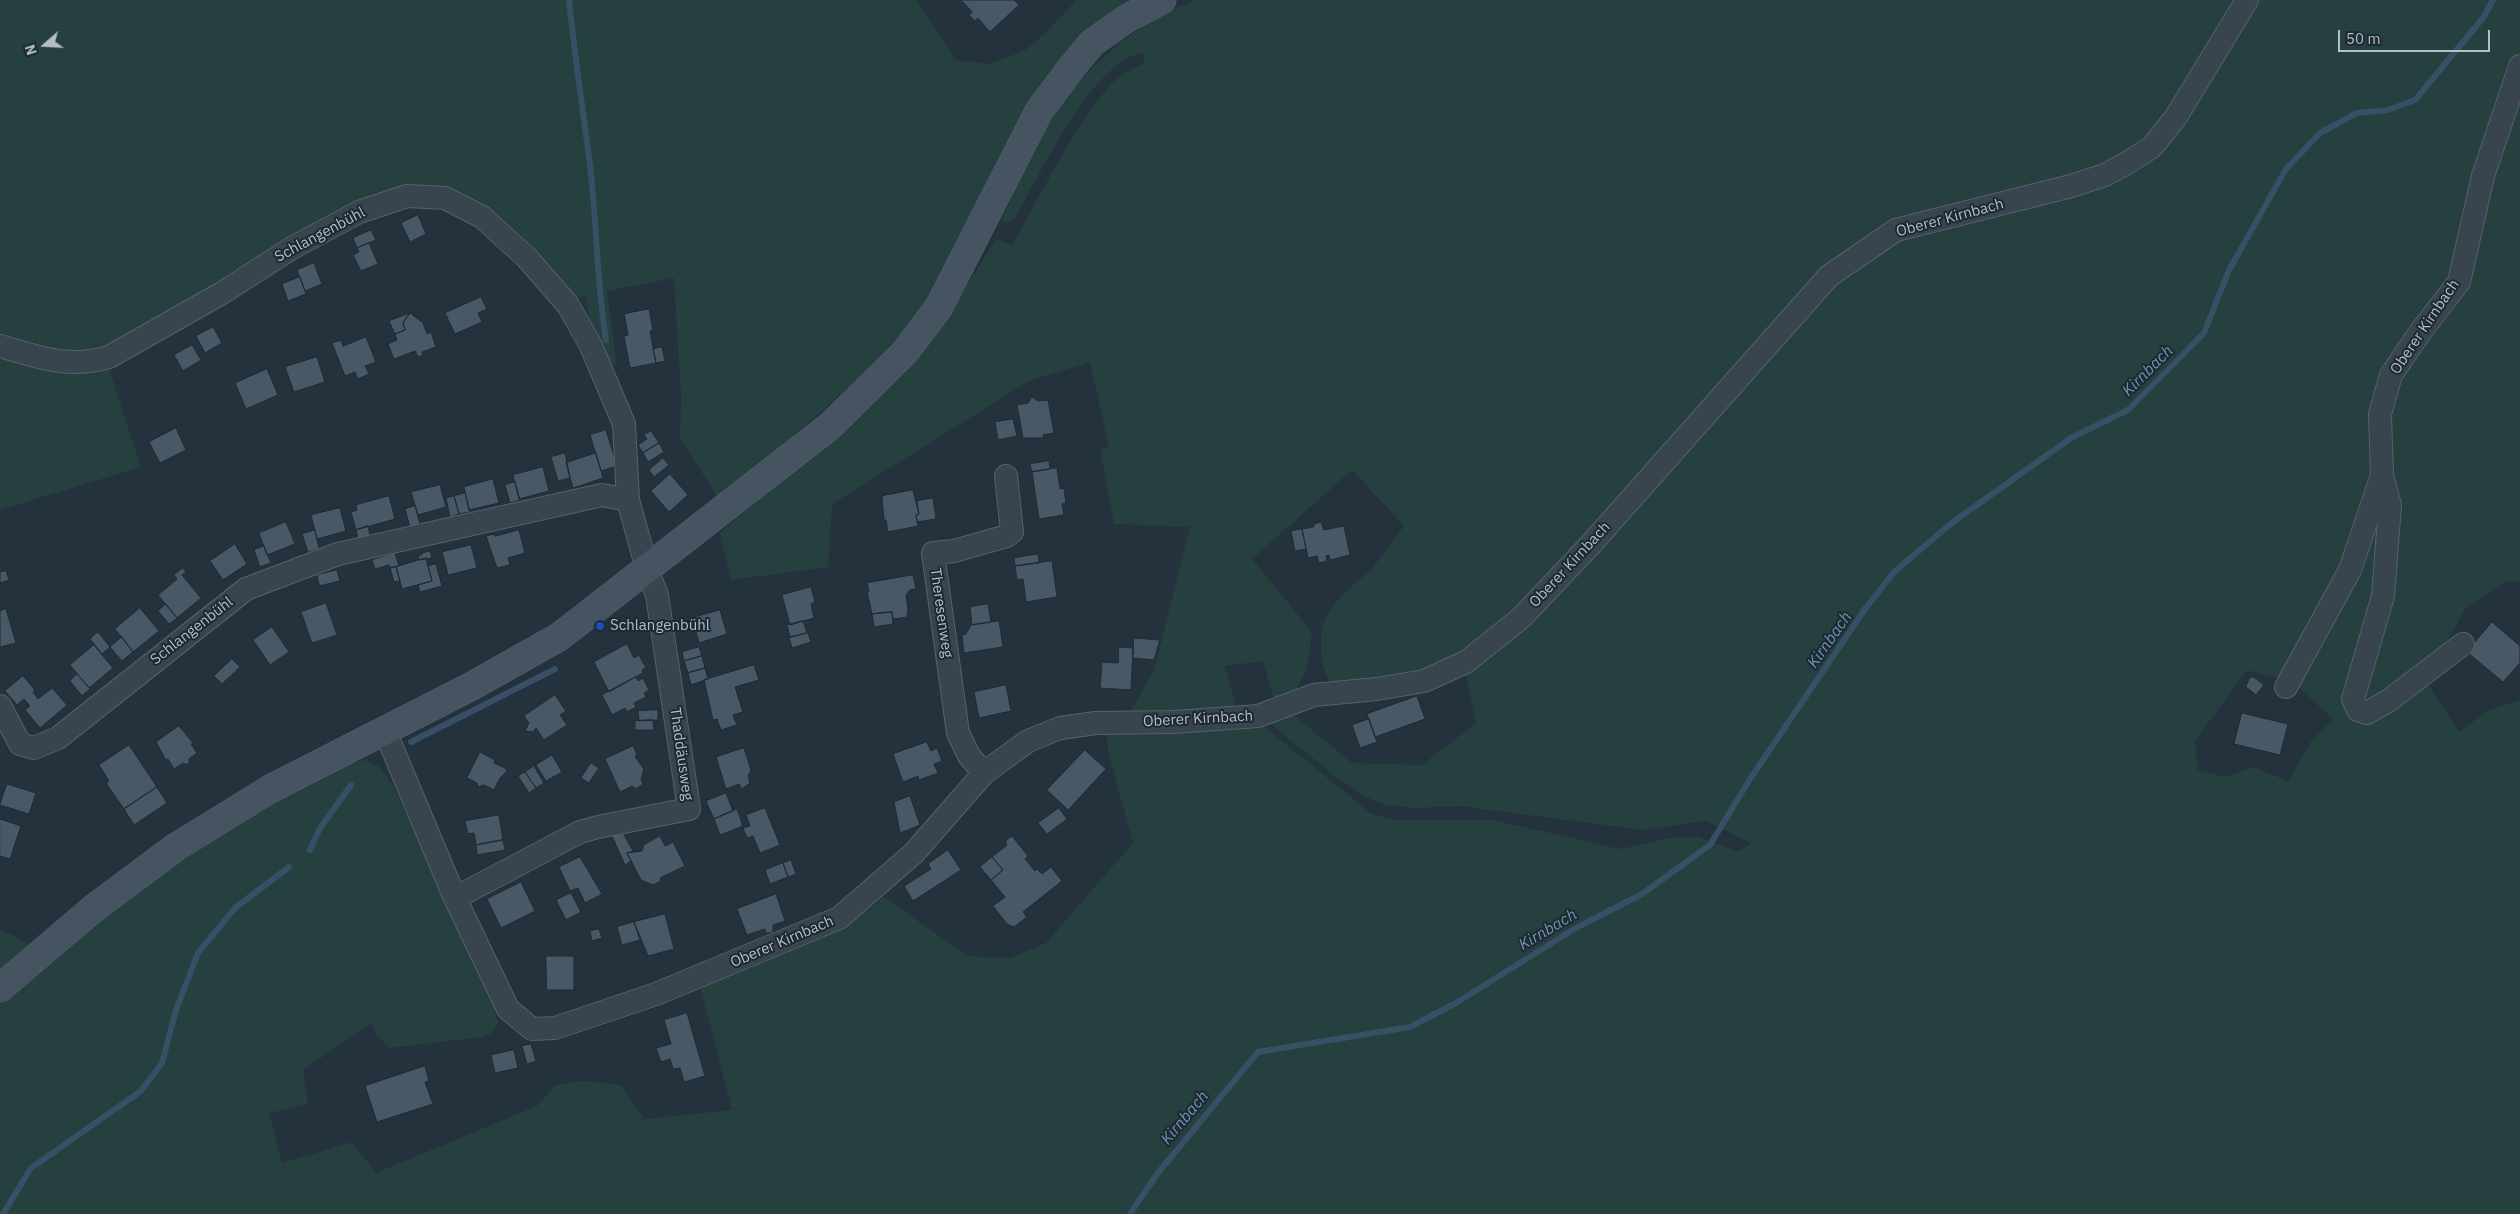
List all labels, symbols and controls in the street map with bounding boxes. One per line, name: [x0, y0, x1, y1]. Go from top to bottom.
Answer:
north arrow: [20, 20, 70, 70]
scale bar: [2340, 20, 2492, 52]
text: 50 m: [2346, 29, 2381, 48]
text: N: [21, 42, 41, 58]
street label: Oberer Kirnbach: [1894, 195, 2006, 241]
street label: Schlangenbühl: [272, 204, 368, 266]
street label: Oberer Kirnbach: [2387, 276, 2463, 378]
water label: Kirnbach: [2118, 341, 2178, 401]
street label: Oberer Kirnbach: [1526, 519, 1614, 611]
street label: Theresenweg: [926, 567, 956, 659]
street label: Schlangenbühl: [147, 593, 237, 669]
water label: Kirnbach: [1804, 608, 1856, 672]
place label: Schlangenbühl: [610, 617, 710, 635]
marker: Schlangenbühl: [594, 620, 606, 632]
street label: Thaddäusweg: [666, 706, 696, 802]
street label: Oberer Kirnbach: [1142, 707, 1254, 731]
water label: Kirnbach: [1516, 905, 1580, 955]
street label: Oberer Kirnbach: [728, 912, 836, 972]
water label: Kirnbach: [1157, 1087, 1213, 1149]

